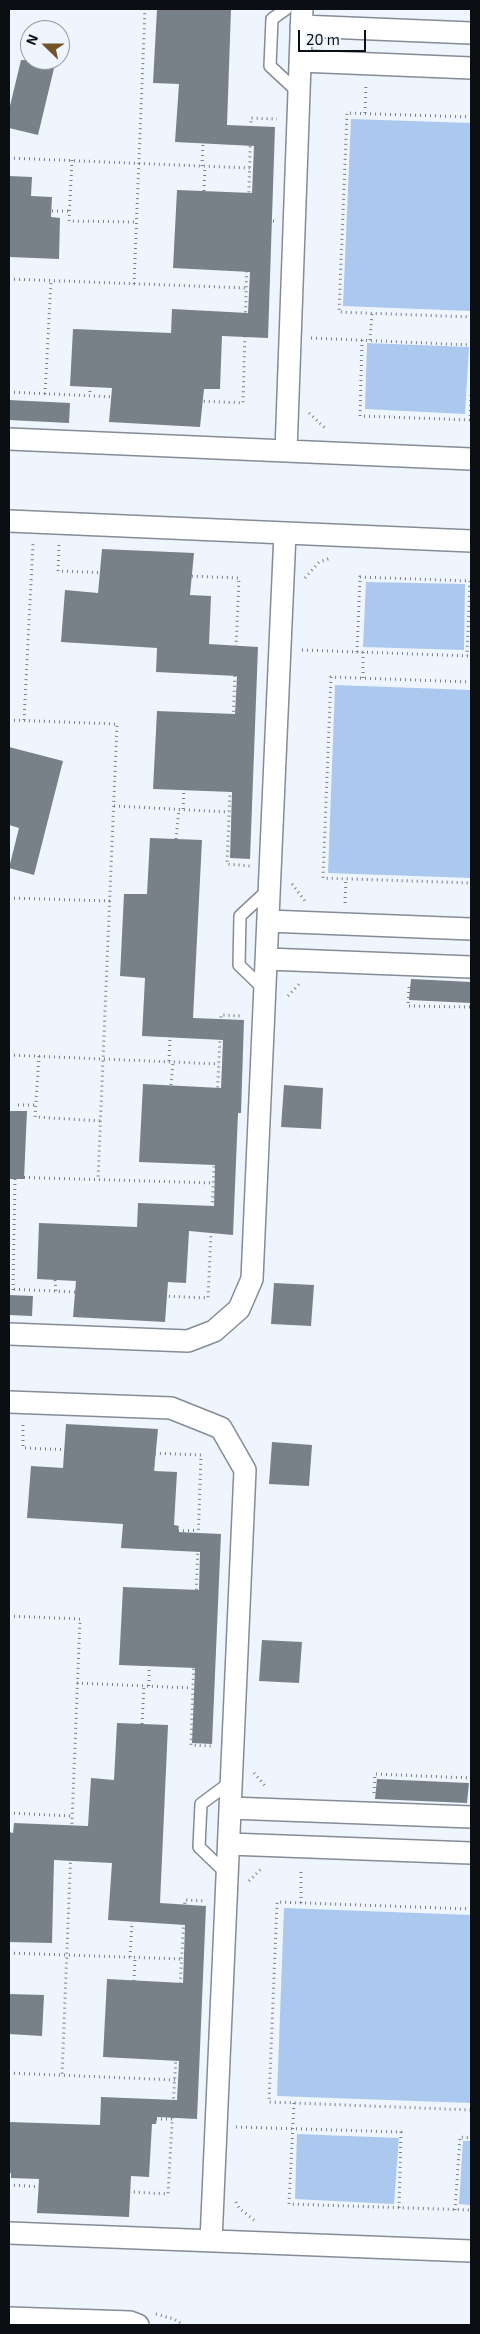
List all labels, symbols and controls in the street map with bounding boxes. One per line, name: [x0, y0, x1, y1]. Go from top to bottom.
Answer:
north arrow: [20, 20, 70, 70]
scale bar: [300, 20, 368, 52]
text: 20 m: [306, 30, 340, 48]
text: N: [22, 32, 41, 47]

